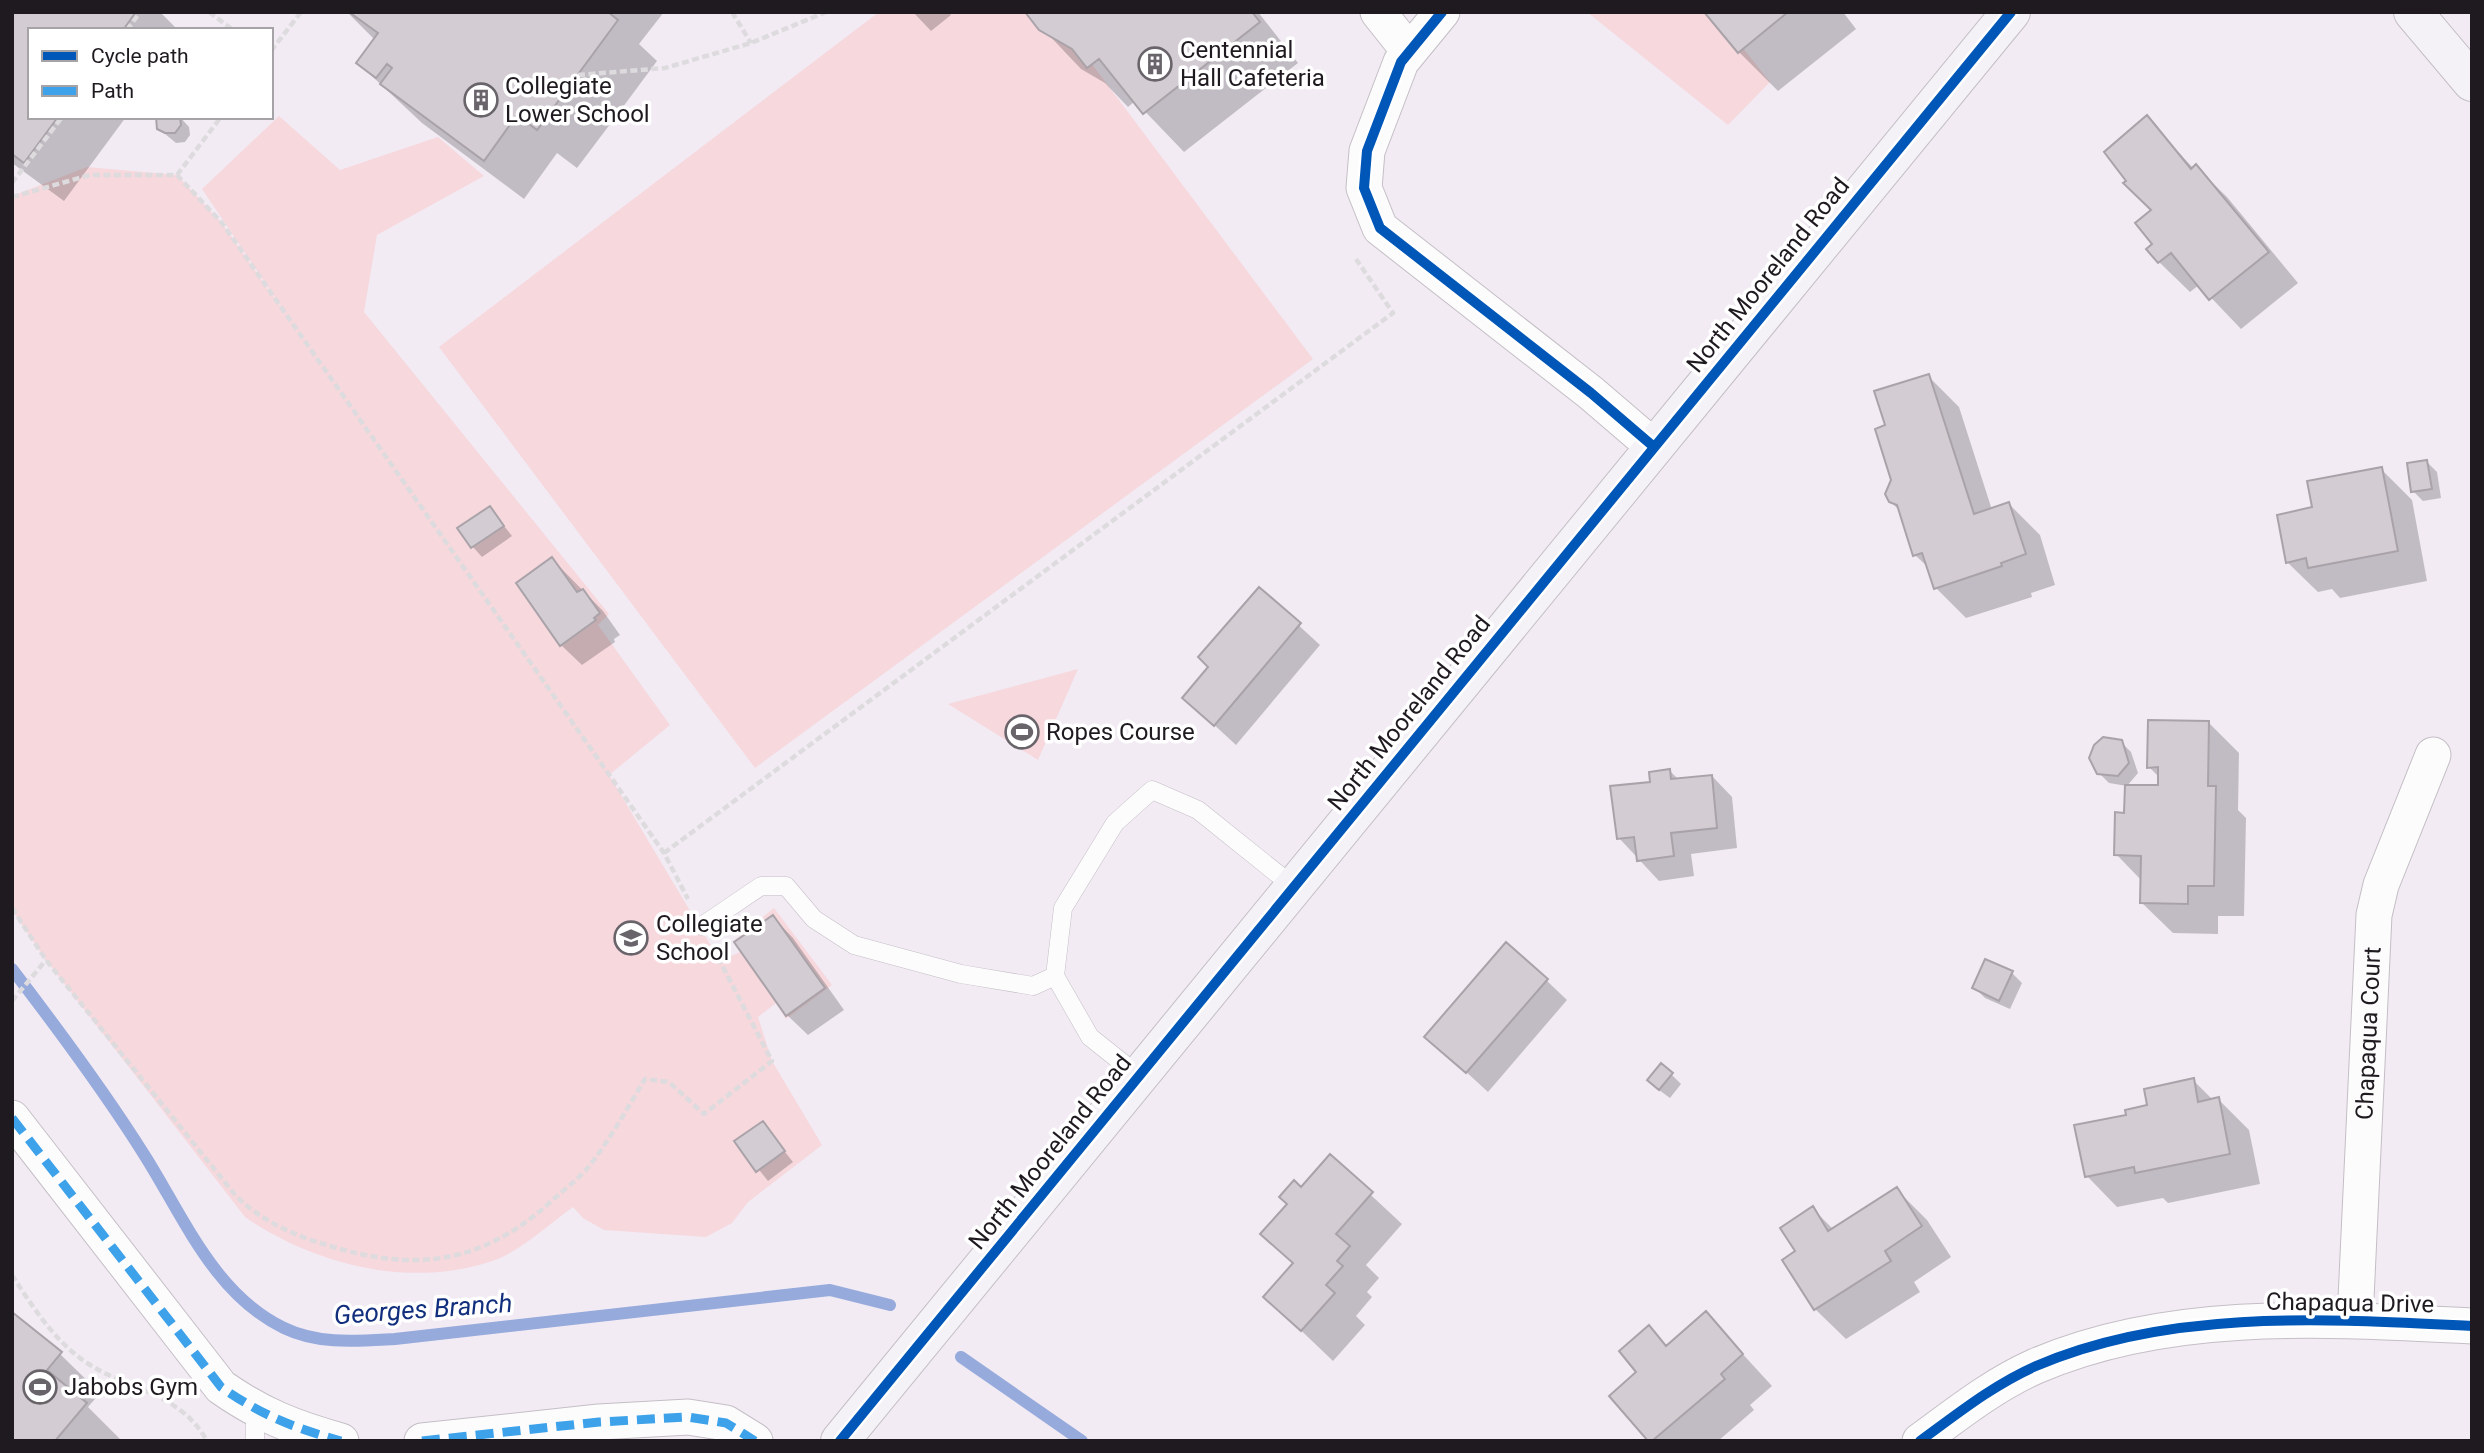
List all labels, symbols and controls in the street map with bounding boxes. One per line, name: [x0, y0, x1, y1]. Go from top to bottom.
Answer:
legend: [28, 28, 273, 119]
place label: Centennial Hall Cafeteria: [1180, 36, 1325, 92]
text: Cycle path: [91, 44, 189, 68]
building icon: Centennial Hall Cafeteria: [1136, 45, 1174, 83]
place label: Collegiate Lower School: [505, 72, 650, 128]
text: Path: [91, 79, 134, 103]
building icon: Collegiate Lower School: [462, 81, 500, 119]
street label: North Mooreland Road: [1681, 172, 1855, 378]
street label: North Mooreland Road: [1322, 610, 1496, 816]
sports icon: Ropes Course: [1003, 713, 1041, 751]
place label: Ropes Course: [1046, 718, 1195, 746]
place label: Collegiate School: [656, 910, 763, 966]
school or university icon: Collegiate School: [612, 919, 650, 957]
street label: Chapaqua Court: [2350, 946, 2387, 1121]
street label: North Mooreland Road: [963, 1049, 1137, 1255]
water label: Georges Branch: [333, 1288, 513, 1330]
street label: Chapaqua Drive: [2266, 1288, 2434, 1318]
sports icon: Jabobs Gym: [21, 1368, 59, 1406]
place label: Jabobs Gym: [64, 1373, 198, 1401]

